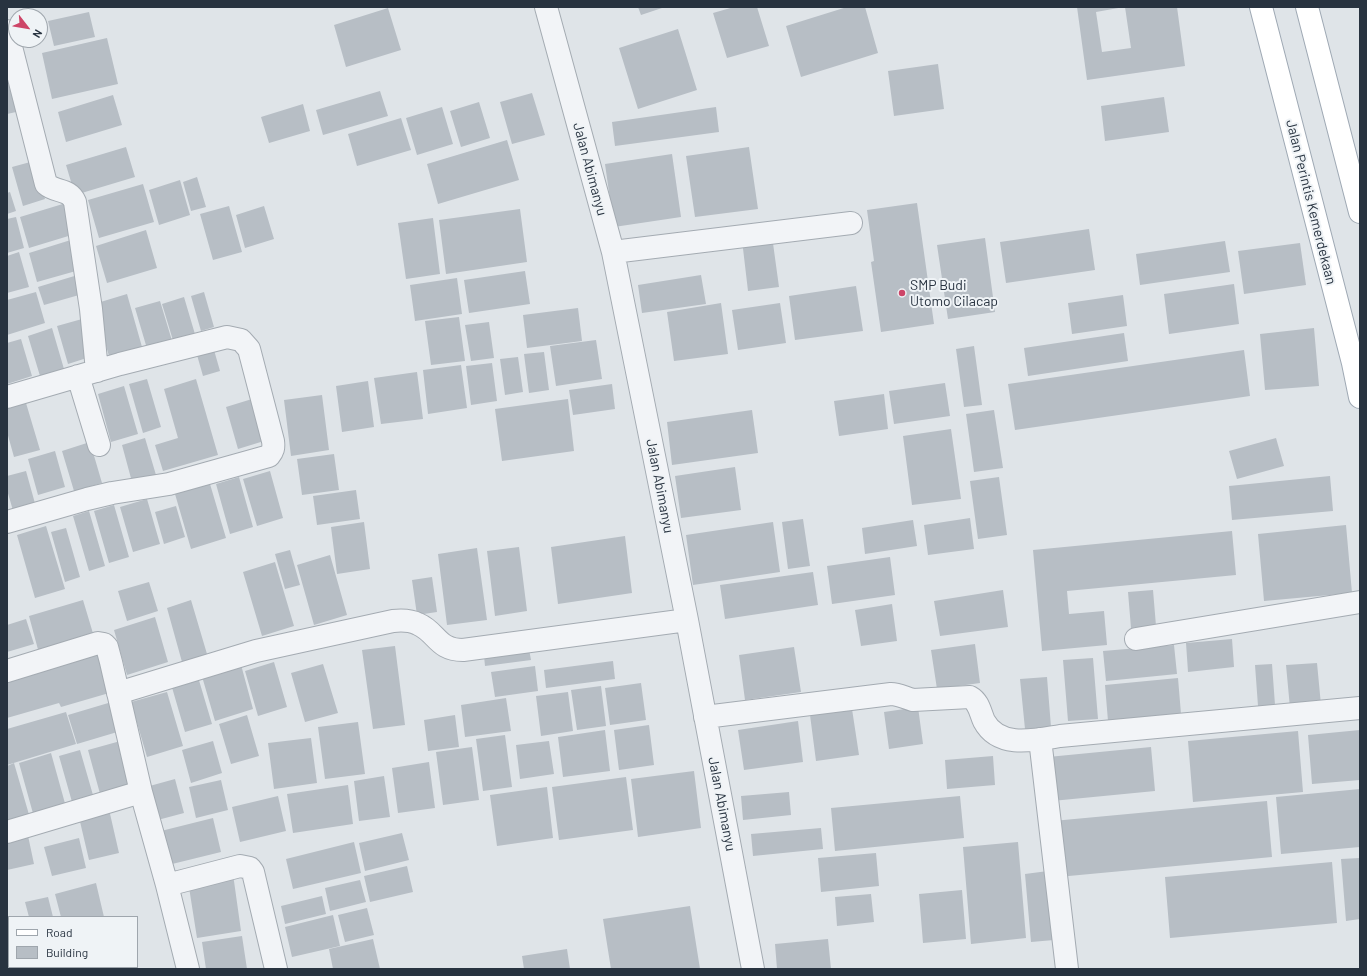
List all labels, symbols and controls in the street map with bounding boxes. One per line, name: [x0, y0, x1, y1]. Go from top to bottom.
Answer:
north arrow: [8, 8, 48, 48]
text: N: [30, 27, 45, 40]
street label: Jalan Perintis Kemerdekaan: [1282, 118, 1340, 286]
street label: Jalan Abimanyu: [569, 121, 611, 217]
place label: SMP Budi Utomo Cilacap: [910, 277, 998, 310]
marker: SMP Budi Utomo Cilacap: [897, 288, 907, 298]
street label: Jalan Abimanyu: [643, 437, 677, 535]
street label: Jalan Abimanyu: [705, 755, 739, 853]
legend: [8, 916, 138, 968]
text: Road: [46, 925, 73, 939]
text: Building: [46, 945, 88, 959]

